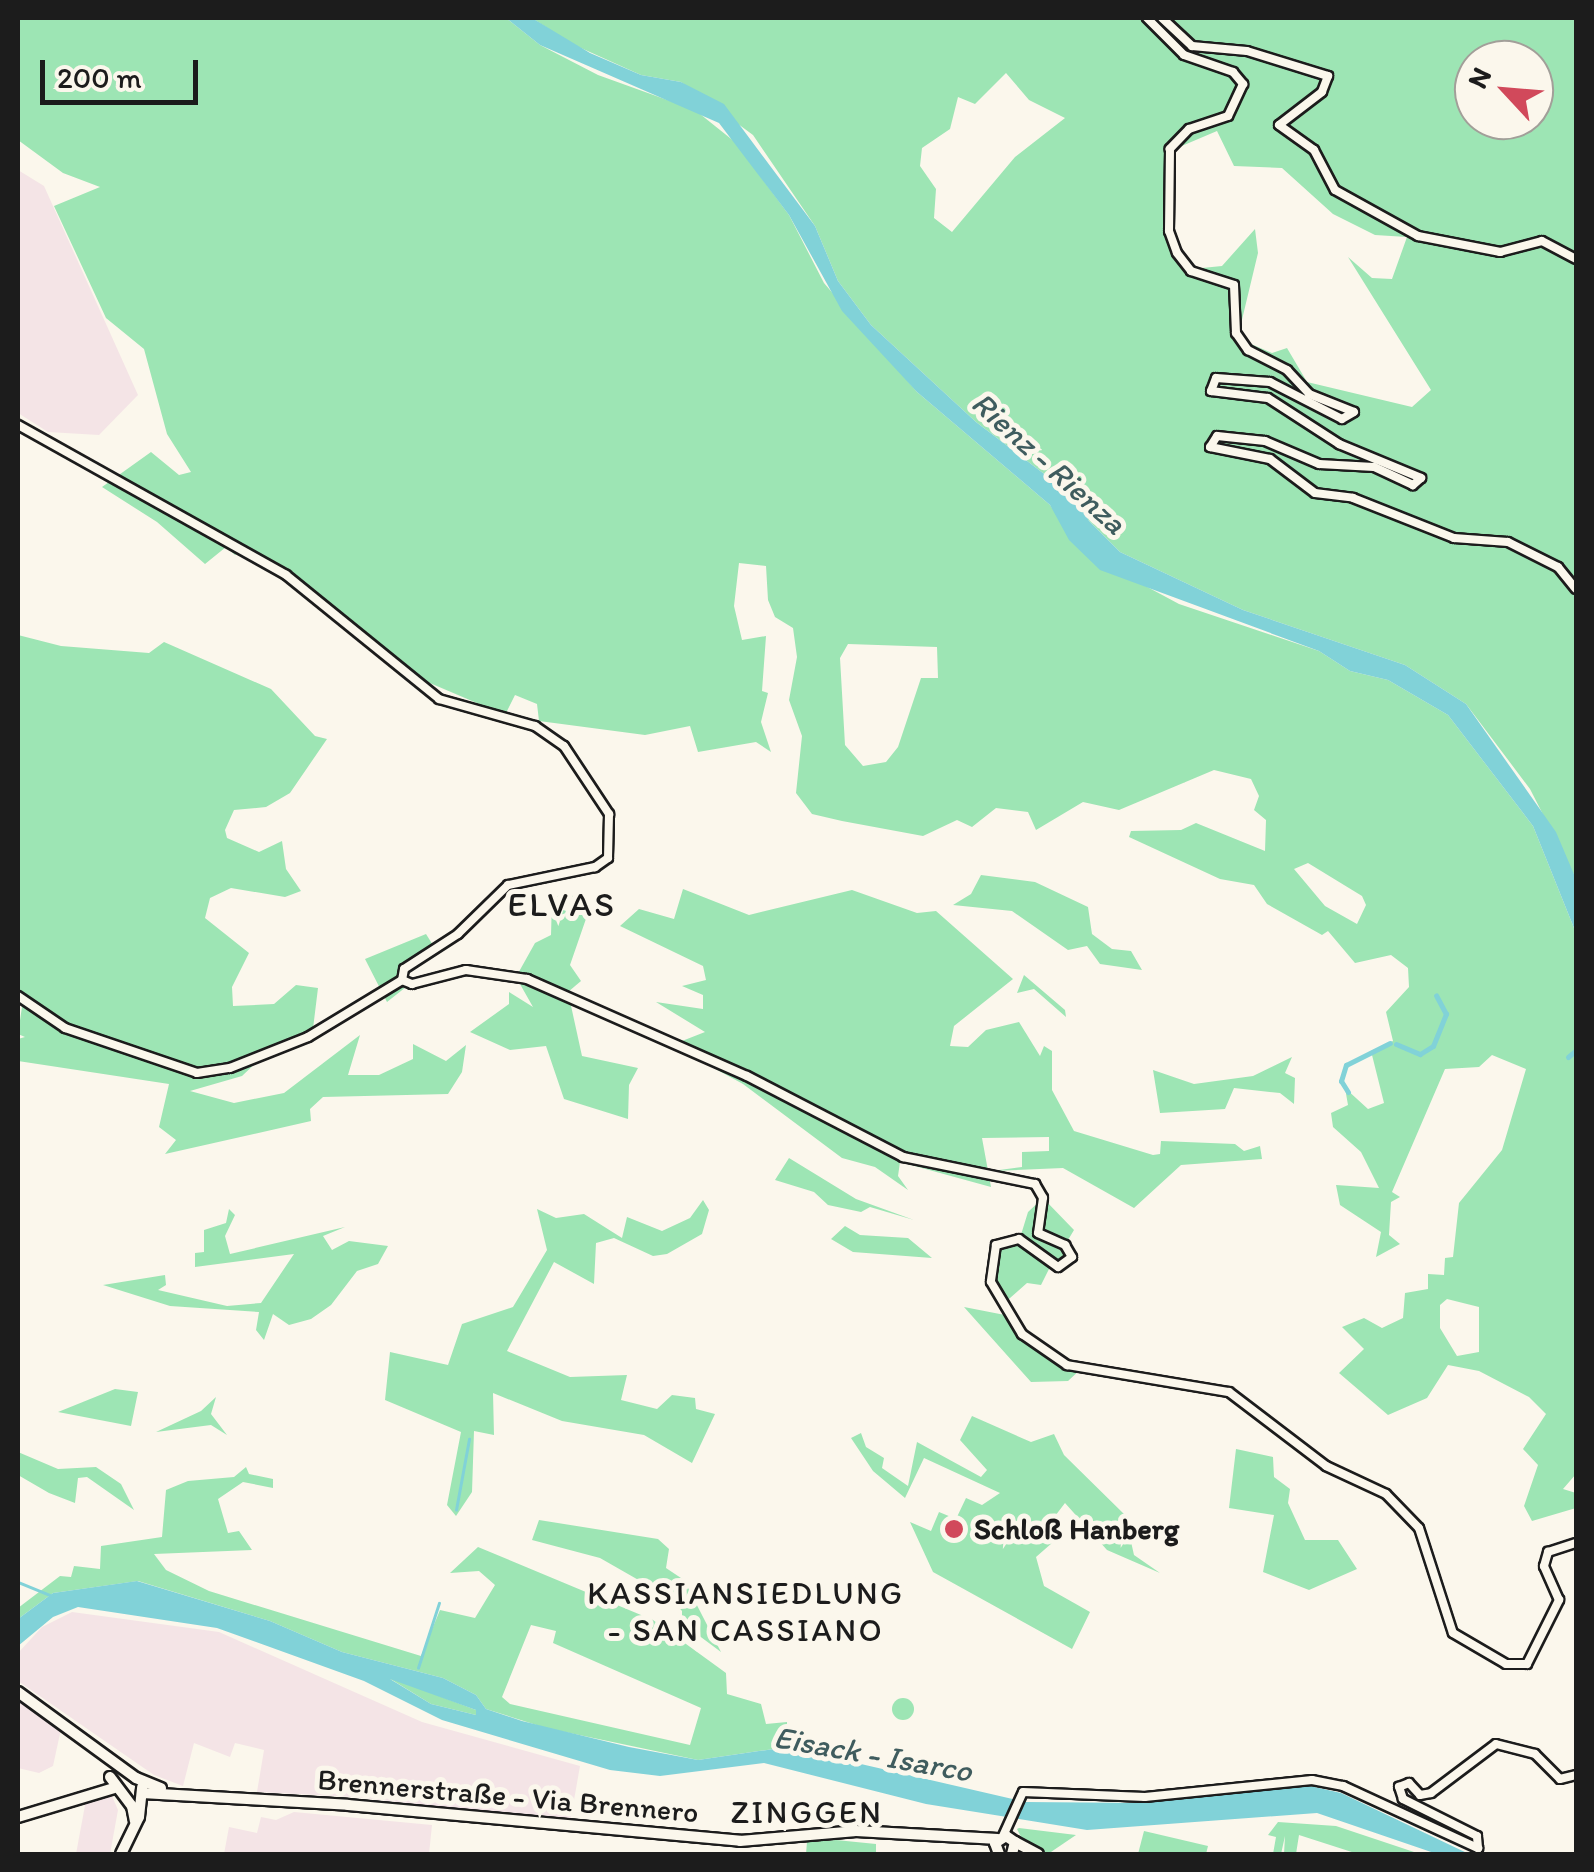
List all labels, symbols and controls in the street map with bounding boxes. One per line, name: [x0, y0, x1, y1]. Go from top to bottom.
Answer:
scale bar: [45, 40, 202, 102]
north arrow: [1454, 40, 1554, 140]
text: 200 m: [57, 59, 142, 96]
text: N: [1459, 62, 1498, 94]
water label: Rienz - Rienza: [964, 384, 1134, 542]
district label: ELVAS: [506, 883, 618, 925]
place label: Schloß Hanberg: [974, 1511, 1180, 1547]
marker: Schloß Hanberg: [943, 1518, 965, 1540]
district label: KASSIANSIEDLUNG - SAN CASSIANO: [589, 1575, 903, 1650]
water label: Eisack - Isarco: [771, 1718, 975, 1790]
street label: Brennerstraße - Via Brennero: [316, 1761, 700, 1831]
district label: ZINGGEN: [731, 1793, 883, 1831]

